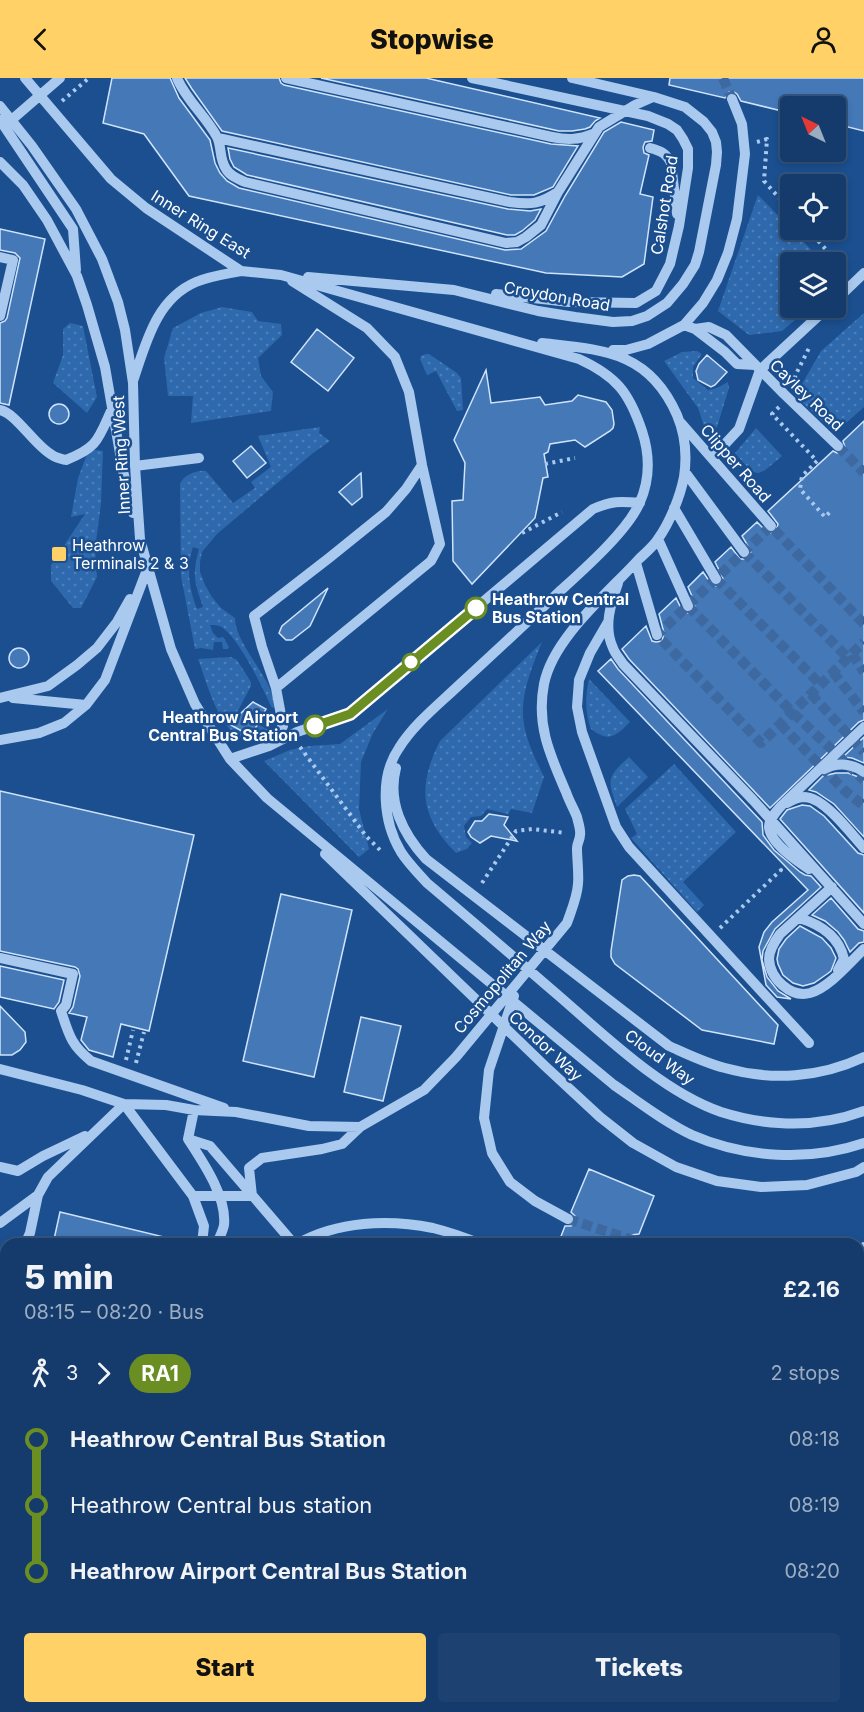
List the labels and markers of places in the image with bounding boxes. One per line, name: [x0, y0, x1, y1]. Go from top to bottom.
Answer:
place label: Heathrow Terminals 2 & 3: [72, 535, 189, 573]
marker: Heathrow Terminals 2 & 3: [50, 545, 68, 563]
place label: Heathrow Central Bus Station: [492, 589, 629, 627]
marker: Heathrow Central Bus Station: [465, 597, 487, 619]
unlabelled marker: [402, 653, 420, 671]
place label: Heathrow Airport Central Bus Station: [148, 707, 298, 745]
marker: Heathrow Airport Central Bus Station: [304, 715, 326, 737]

